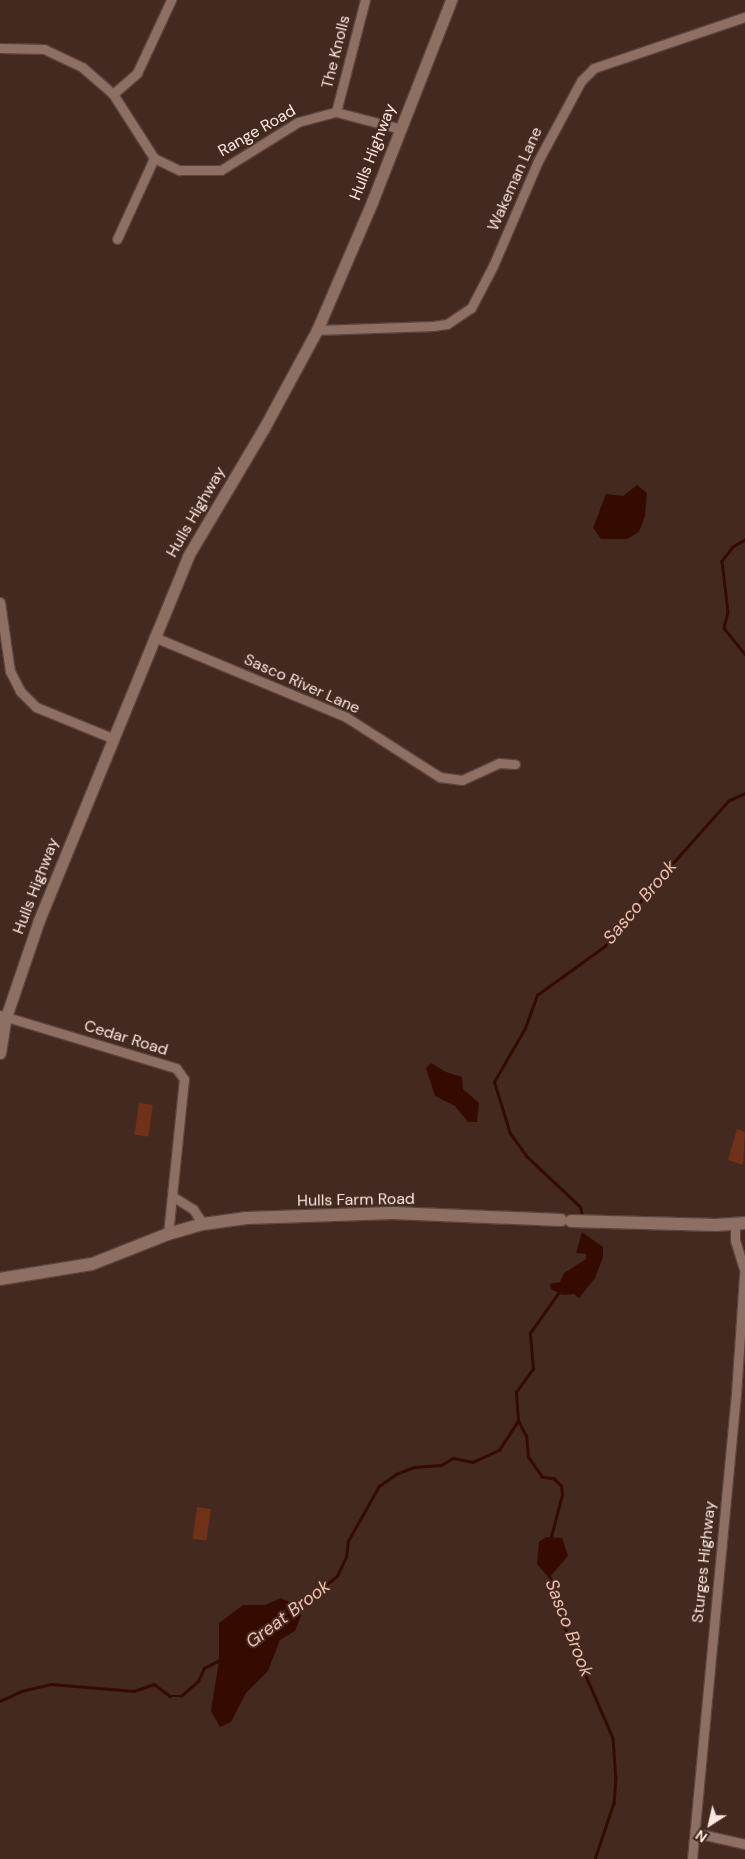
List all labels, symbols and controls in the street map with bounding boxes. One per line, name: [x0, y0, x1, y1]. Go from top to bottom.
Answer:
street label: The Knolls: [318, 13, 354, 91]
street label: Range Road: [215, 101, 299, 161]
street label: Hulls Highway: [346, 101, 400, 203]
street label: Wakeman Lane: [483, 124, 547, 234]
street label: Hulls Highway: [162, 463, 230, 561]
street label: Sasco River Lane: [241, 650, 363, 718]
street label: Hulls Highway: [9, 835, 63, 937]
water label: Sasco Brook: [599, 856, 681, 948]
street label: Cedar Road: [82, 1016, 170, 1060]
street label: Hulls Farm Road: [297, 1189, 415, 1211]
street label: Sturges Highway: [688, 1500, 720, 1624]
water label: Great Brook: [242, 1575, 334, 1653]
water label: Sasco Brook: [540, 1576, 598, 1680]
north arrow: [685, 1799, 735, 1849]
text: N: [692, 1826, 711, 1847]

